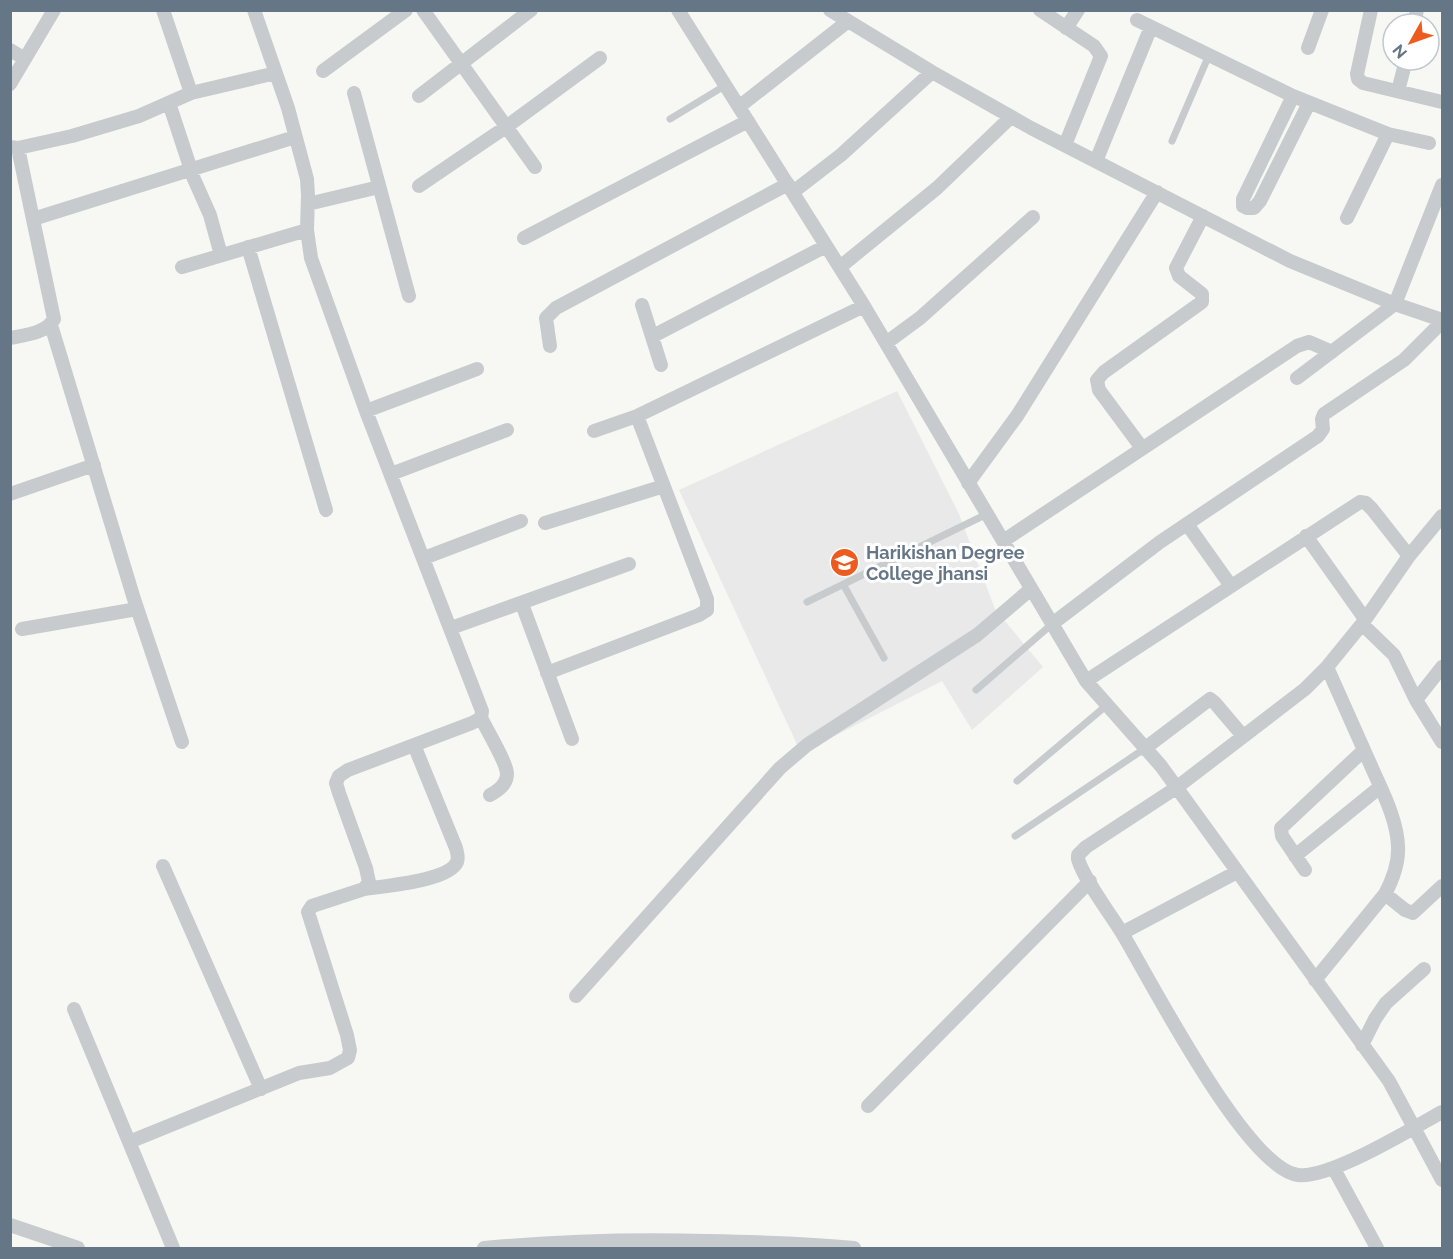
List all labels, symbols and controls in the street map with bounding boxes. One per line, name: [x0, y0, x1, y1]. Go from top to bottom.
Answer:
north arrow: [1381, 12, 1441, 72]
text: N: [1389, 41, 1411, 62]
place label: Harikishan Degree College jhansi: [866, 542, 1025, 584]
school or university icon: Harikishan Degree College jhansi: [829, 546, 861, 578]

